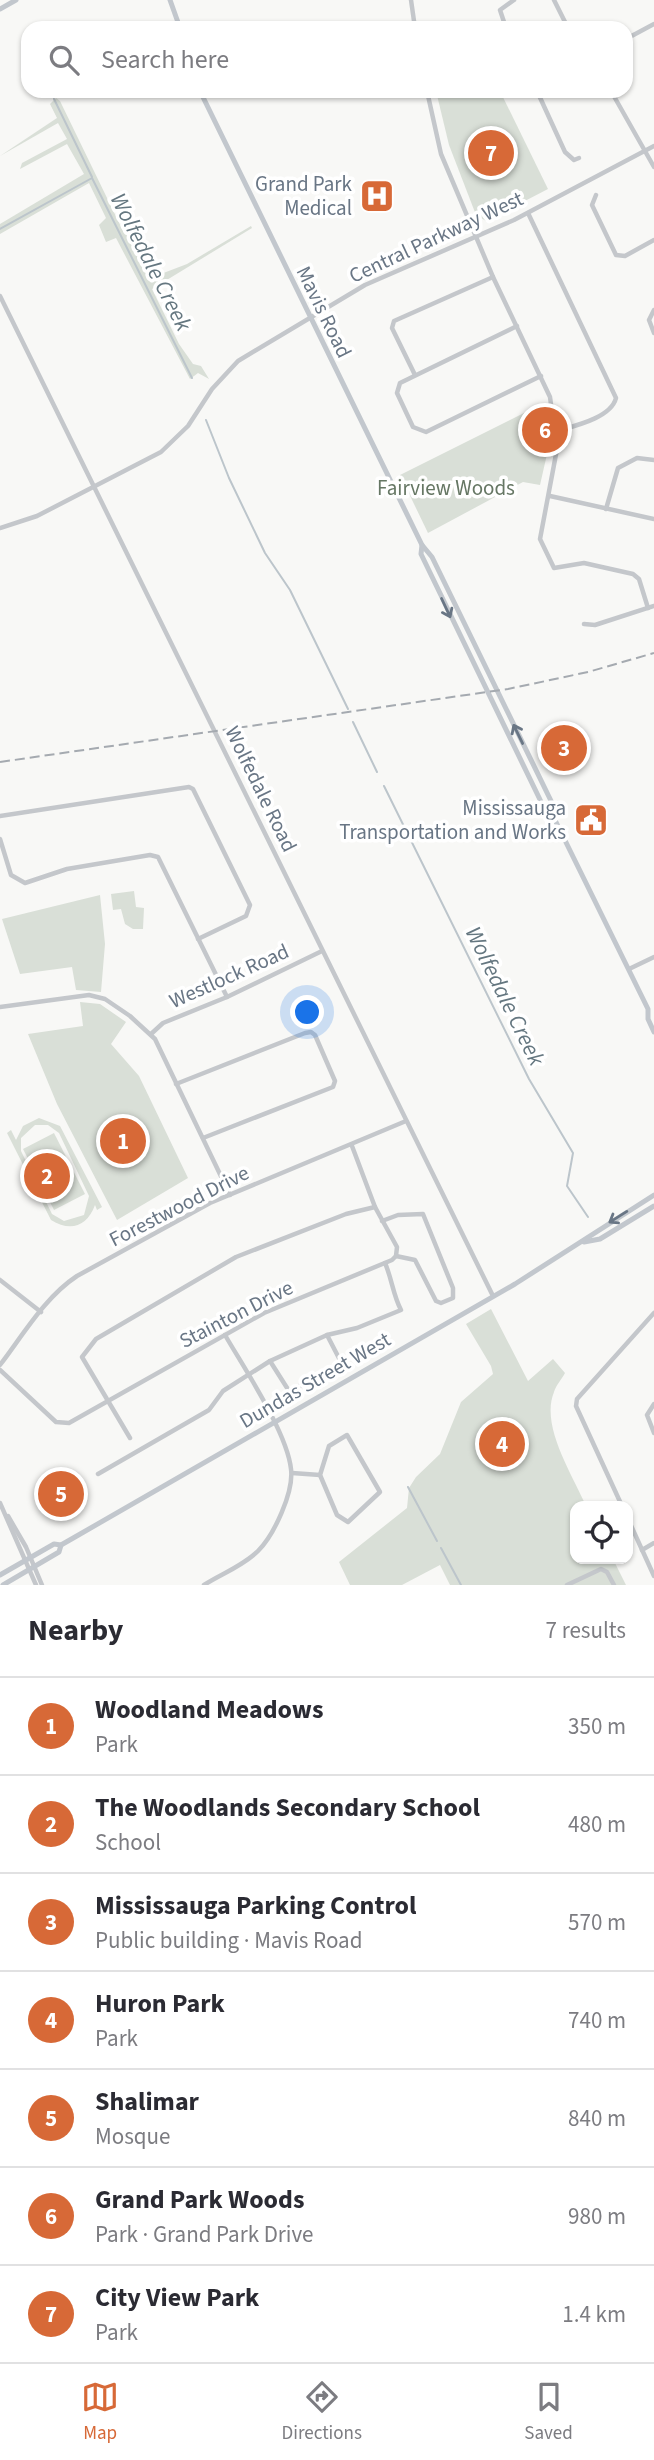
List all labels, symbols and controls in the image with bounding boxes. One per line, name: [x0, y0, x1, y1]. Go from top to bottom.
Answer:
search box: [21, 21, 633, 98]
icon: search: [45, 41, 83, 79]
text: Search here: [101, 41, 229, 78]
pin: 7: [468, 127, 514, 179]
place label: Grand Park Medical: [255, 169, 353, 223]
hospital icon: Grand Park Medical: [358, 177, 396, 215]
street label: Central Parkway West: [344, 183, 528, 291]
water label: Wolfedale Creek: [102, 187, 201, 338]
street label: Mavis Road: [289, 261, 359, 363]
pin: 6: [522, 404, 568, 456]
park label: Fairview Woods: [377, 473, 515, 503]
one-way arrow: [440, 597, 454, 618]
street label: Wolfedale Road: [218, 721, 304, 857]
pin: 3: [541, 722, 587, 774]
one-way arrow: [511, 724, 525, 745]
place label: Mississauga Transportation and Works: [339, 793, 566, 847]
public building icon: Mississauga Transportation and Works: [572, 801, 610, 839]
water label: Wolfedale Creek: [457, 921, 553, 1072]
street label: Westlock Road: [164, 936, 294, 1016]
your location: [290, 995, 324, 1029]
pin: 1: [100, 1115, 146, 1167]
pin: 2: [24, 1150, 70, 1202]
street label: Forestwood Drive: [104, 1158, 254, 1254]
one-way arrow: [608, 1210, 628, 1224]
street label: Stainton Drive: [174, 1272, 298, 1356]
street label: Dundas Street West: [234, 1324, 396, 1436]
pin: 4: [479, 1418, 525, 1470]
pin: 5: [38, 1468, 84, 1520]
map controls: [570, 1501, 633, 1564]
button: locate: [570, 1501, 633, 1564]
text: Nearby: [28, 1609, 123, 1652]
text: 7 results: [546, 1614, 626, 1647]
text: Woodland Meadows: [95, 1691, 324, 1728]
text: 1: [45, 1710, 57, 1743]
text: 350 m: [568, 1710, 626, 1743]
text: Park: [95, 1728, 138, 1761]
text: The Woodlands Secondary School: [95, 1789, 480, 1826]
text: 2: [45, 1808, 57, 1841]
text: 480 m: [568, 1808, 626, 1841]
text: School: [95, 1826, 161, 1859]
text: Mississauga Parking Control: [95, 1887, 416, 1924]
text: 3: [45, 1906, 57, 1939]
text: 570 m: [568, 1906, 626, 1939]
text: Public building · Mavis Road: [95, 1924, 362, 1957]
text: Huron Park: [95, 1985, 225, 2022]
text: 4: [45, 2004, 57, 2037]
text: 740 m: [568, 2004, 626, 2037]
text: Park: [95, 2022, 138, 2055]
text: Shalimar: [95, 2083, 199, 2120]
text: 5: [45, 2102, 57, 2135]
text: 840 m: [568, 2102, 626, 2135]
text: Mosque: [95, 2120, 170, 2153]
text: Grand Park Woods: [95, 2181, 304, 2218]
text: 6: [45, 2200, 57, 2233]
text: 980 m: [568, 2200, 626, 2233]
text: Park · Grand Park Drive: [95, 2218, 314, 2251]
text: City View Park: [95, 2279, 259, 2316]
text: 7: [45, 2298, 57, 2331]
text: 1.4 km: [562, 2298, 626, 2331]
text: Park: [95, 2316, 138, 2349]
tab: Map: [81, 2378, 119, 2447]
tab: Directions: [282, 2378, 362, 2447]
tab: Saved: [524, 2378, 573, 2447]

